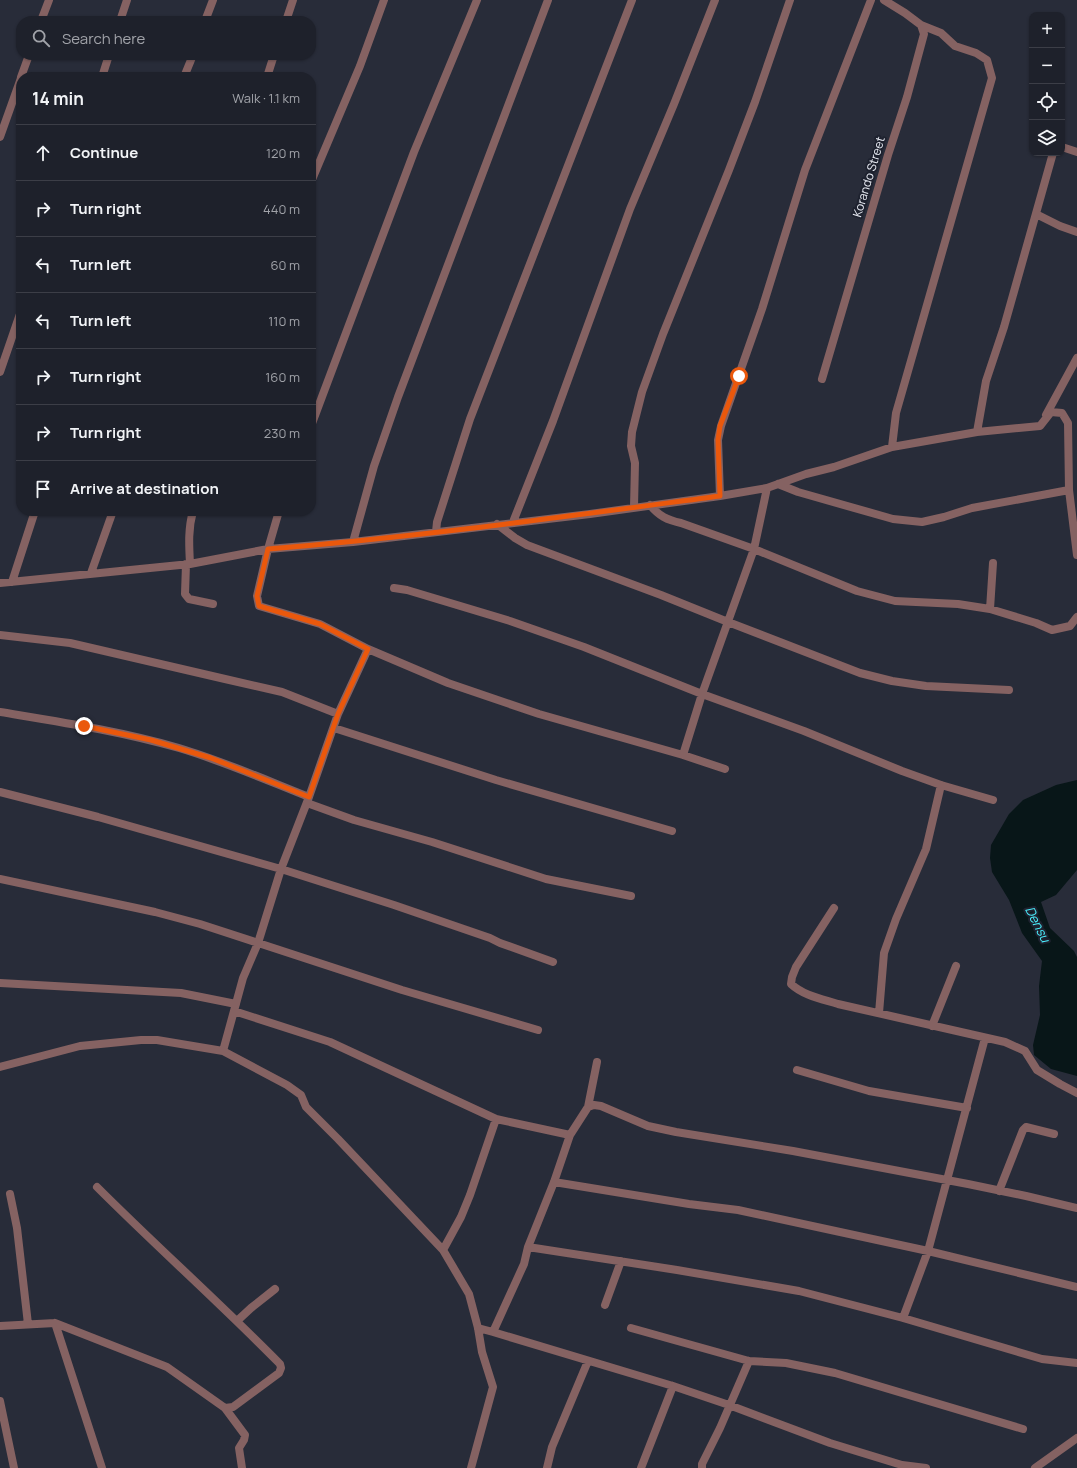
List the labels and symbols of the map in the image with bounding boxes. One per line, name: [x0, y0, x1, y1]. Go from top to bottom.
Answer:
street label: Korando Street: [848, 134, 889, 219]
route start: [730, 367, 748, 385]
route end: [75, 717, 93, 735]
water label: Densu: [1021, 903, 1055, 946]

